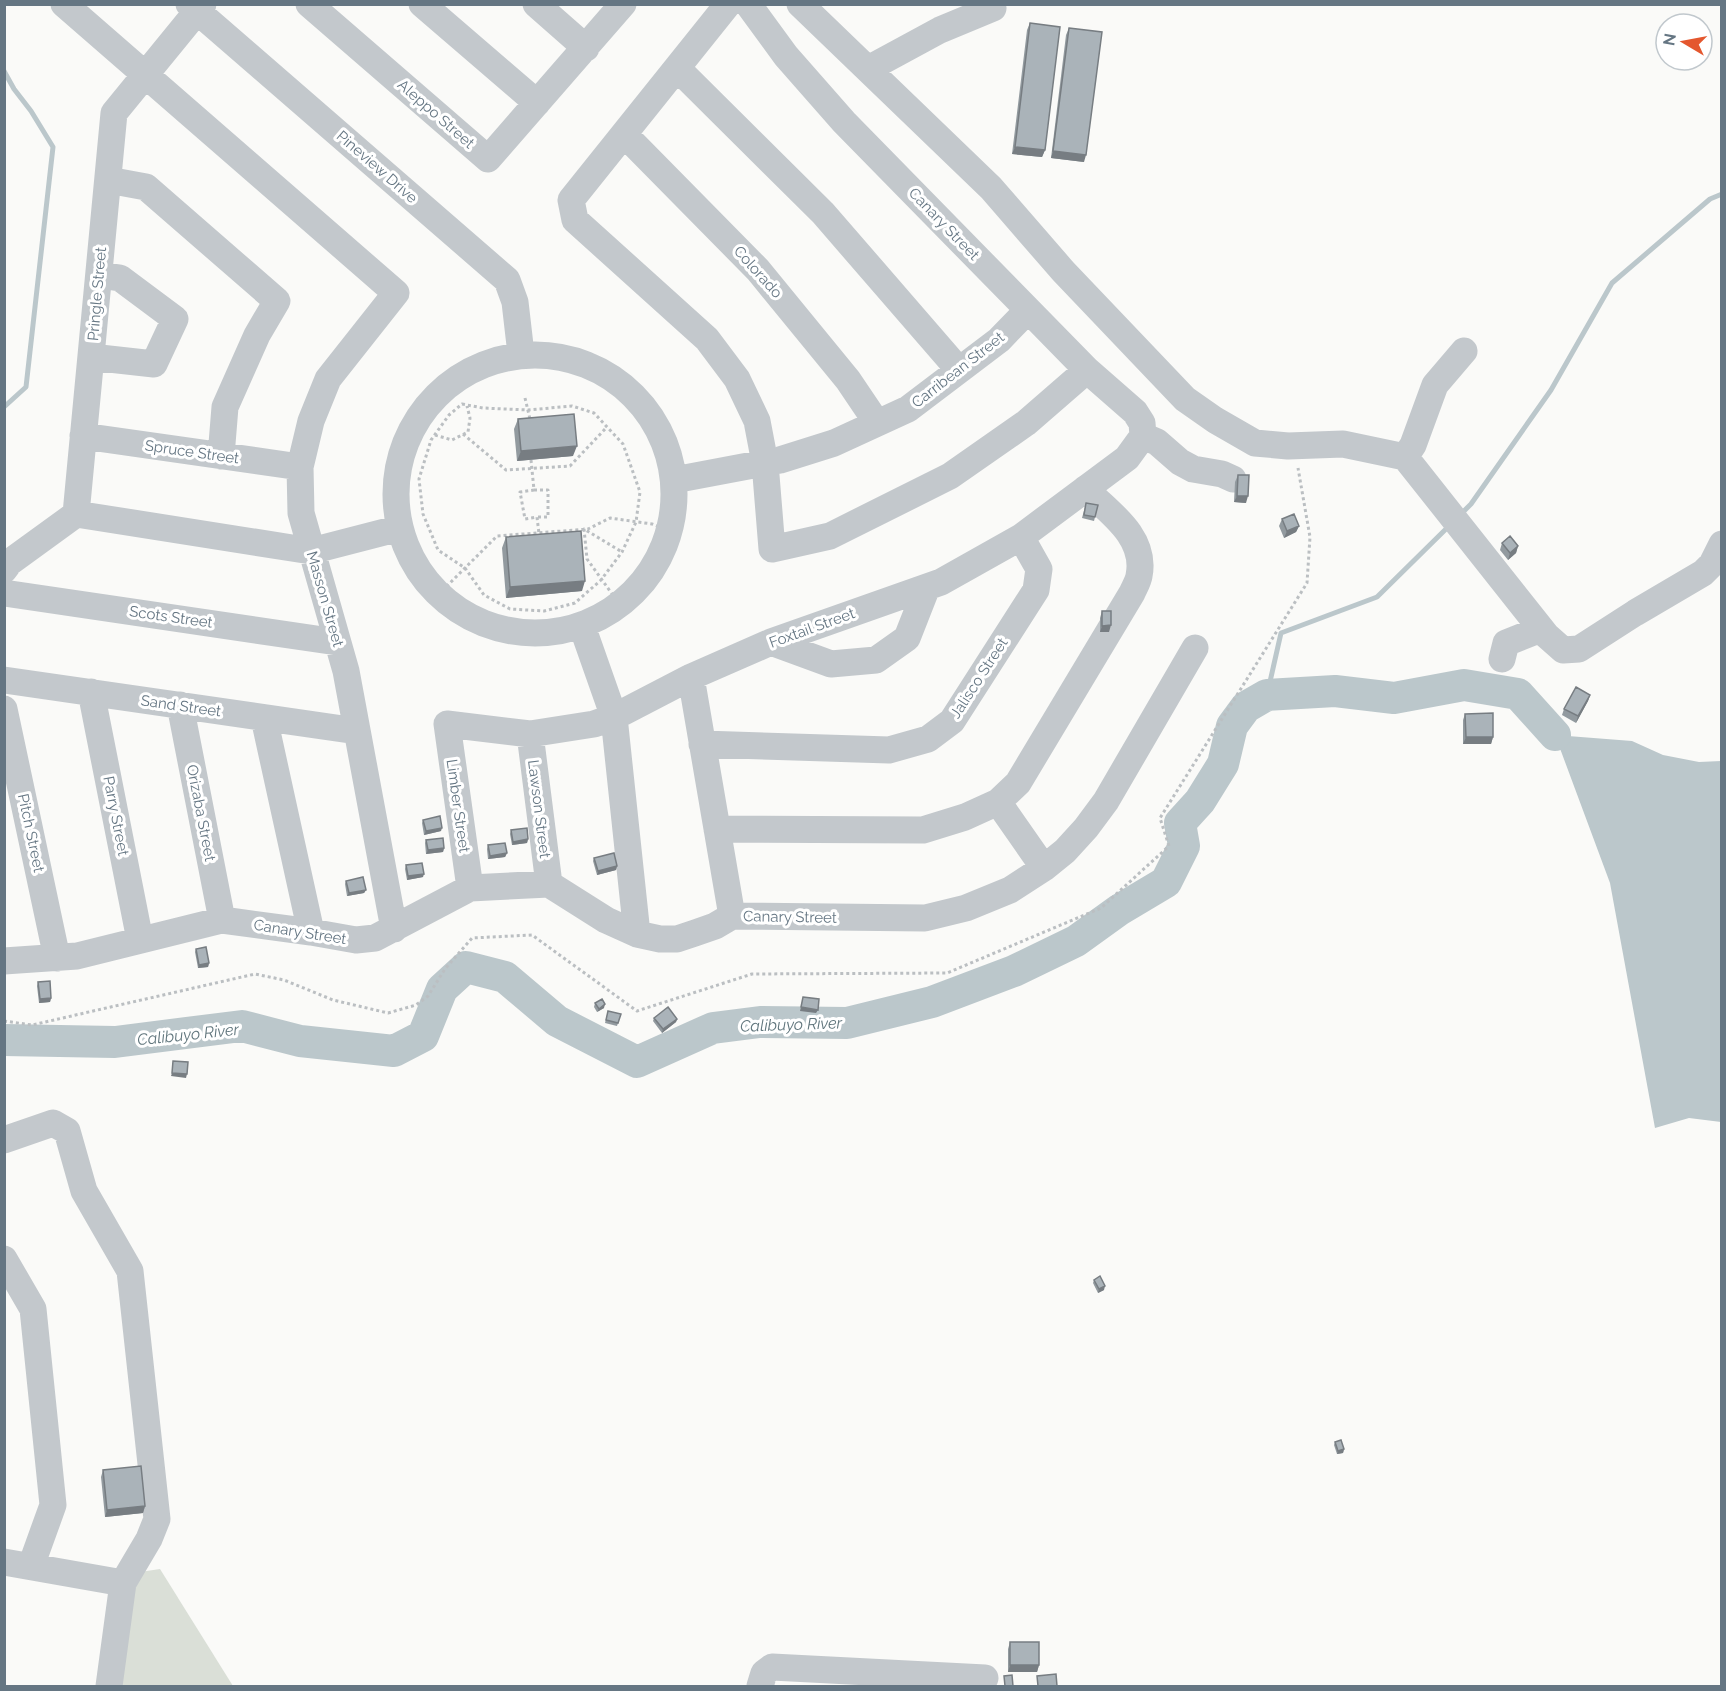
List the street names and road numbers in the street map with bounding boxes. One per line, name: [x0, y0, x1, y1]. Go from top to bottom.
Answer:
street label: Aleppo Street: [394, 76, 478, 152]
street label: Pineview Drive: [333, 127, 421, 207]
street label: Canary Street: [905, 184, 983, 264]
street label: Colorado: [730, 242, 786, 302]
street label: Pringle Street: [84, 246, 110, 342]
street label: Carribean Street: [908, 328, 1008, 412]
street label: Spruce Street: [144, 436, 240, 468]
street label: Masson Street: [303, 549, 347, 649]
street label: Scots Street: [128, 602, 214, 632]
street label: Foxtail Street: [767, 604, 857, 652]
street label: Jalisco Street: [946, 634, 1012, 722]
street label: Sand Street: [140, 691, 222, 721]
street label: Limber Street: [443, 758, 473, 854]
street label: Lawson Street: [524, 759, 554, 859]
street label: Orizaba Street: [183, 763, 219, 863]
street label: Parry Street: [99, 774, 133, 858]
street label: Pitch Street: [14, 792, 48, 874]
street label: Canary Street: [743, 907, 837, 927]
street label: Canary Street: [252, 916, 348, 948]

